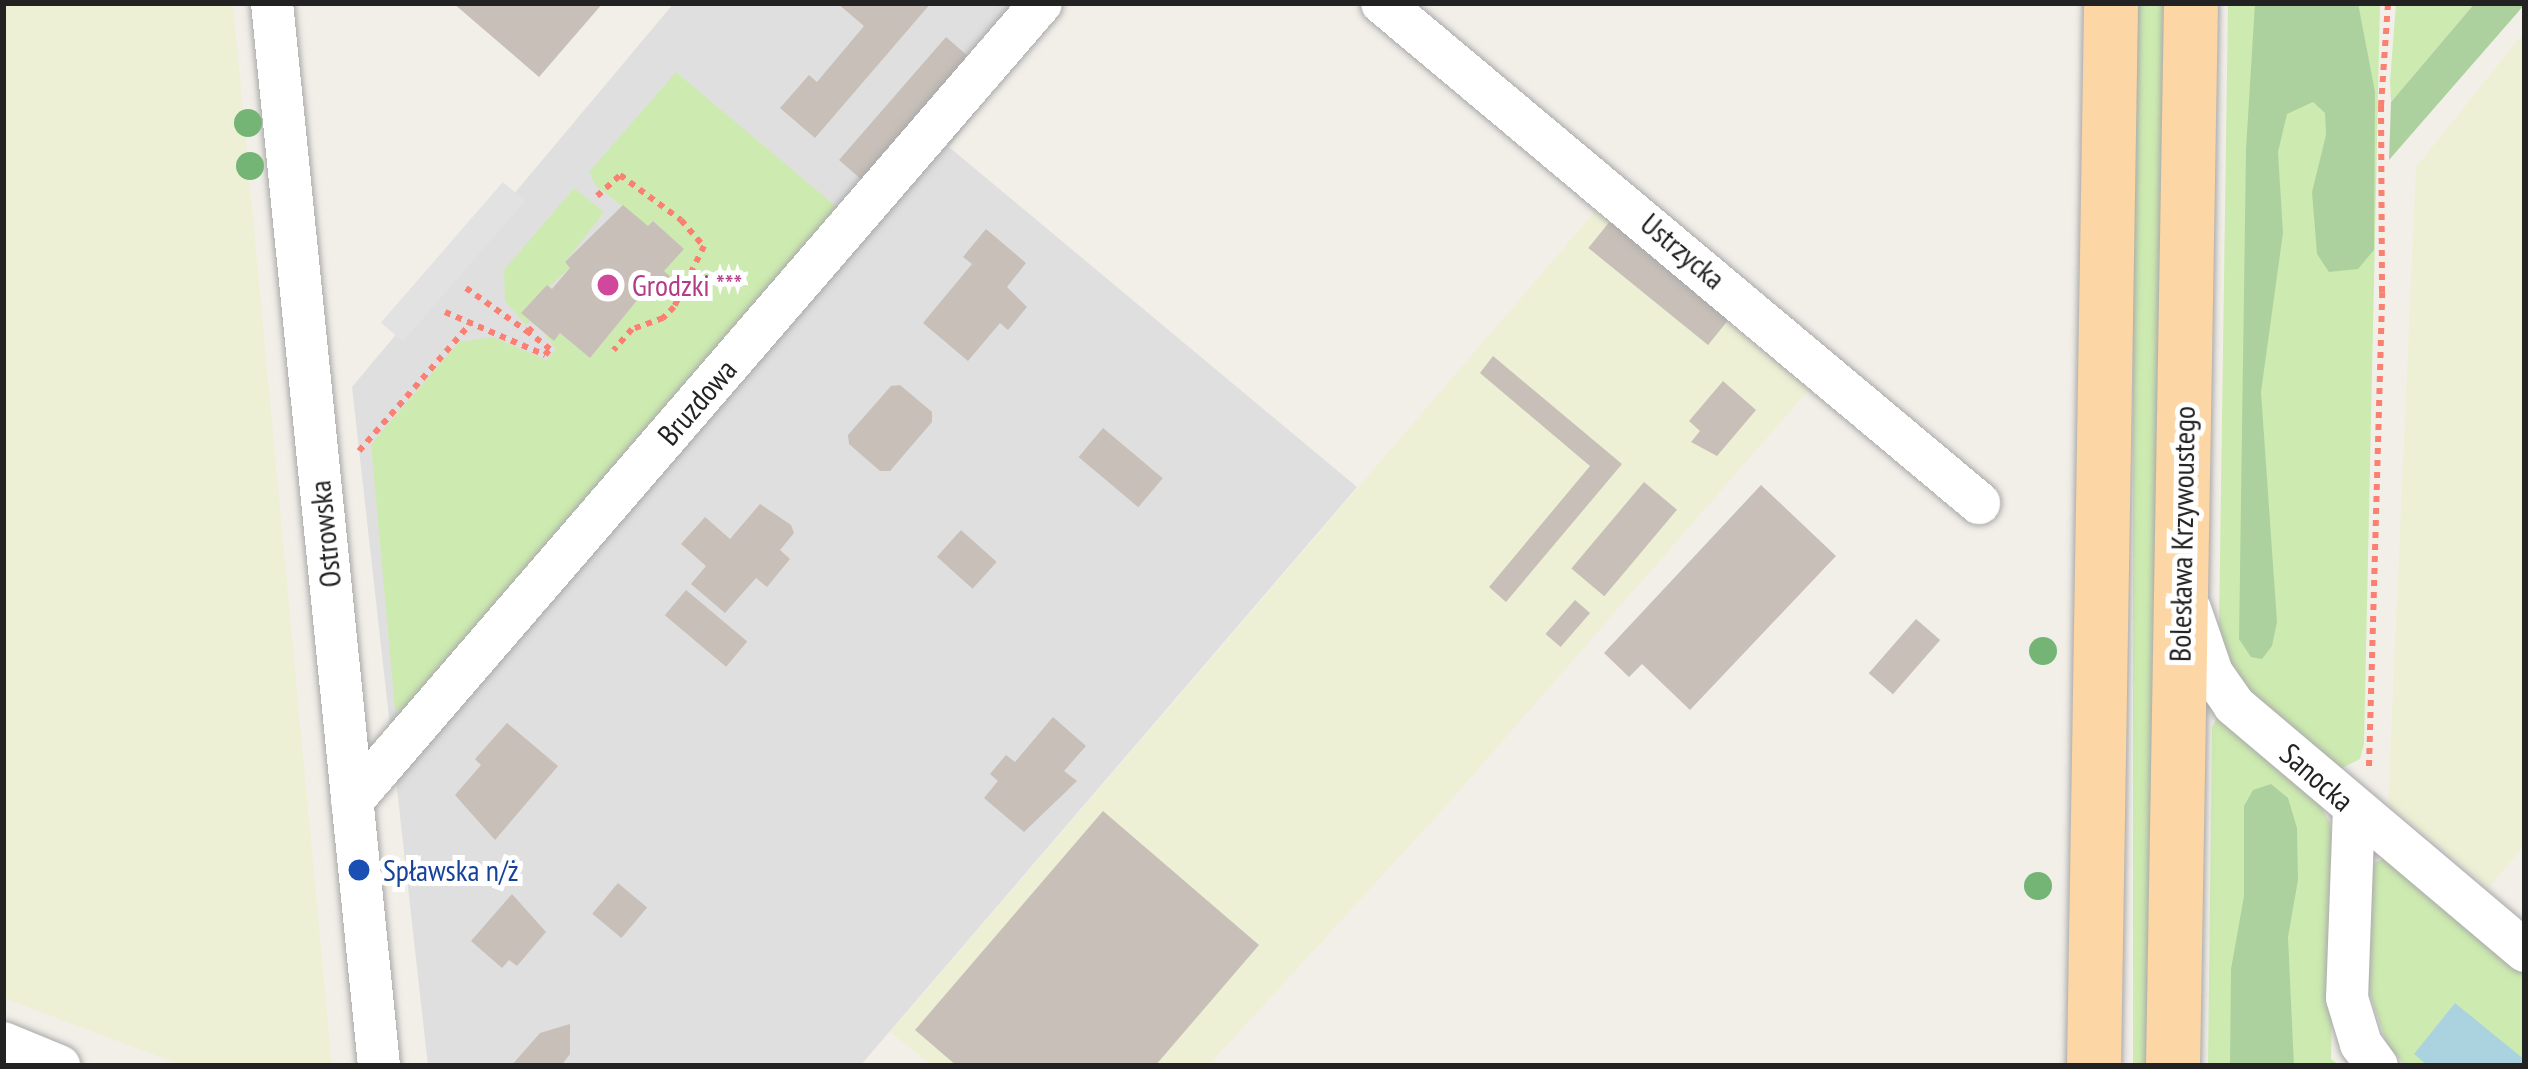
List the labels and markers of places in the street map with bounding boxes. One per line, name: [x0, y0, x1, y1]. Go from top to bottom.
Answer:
place label: Grodzki ***: [632, 267, 742, 303]
marker: Grodzki ***: [595, 272, 621, 298]
place label: Spławska n/ż: [383, 852, 519, 888]
marker: Spławska n/ż: [346, 857, 372, 883]

